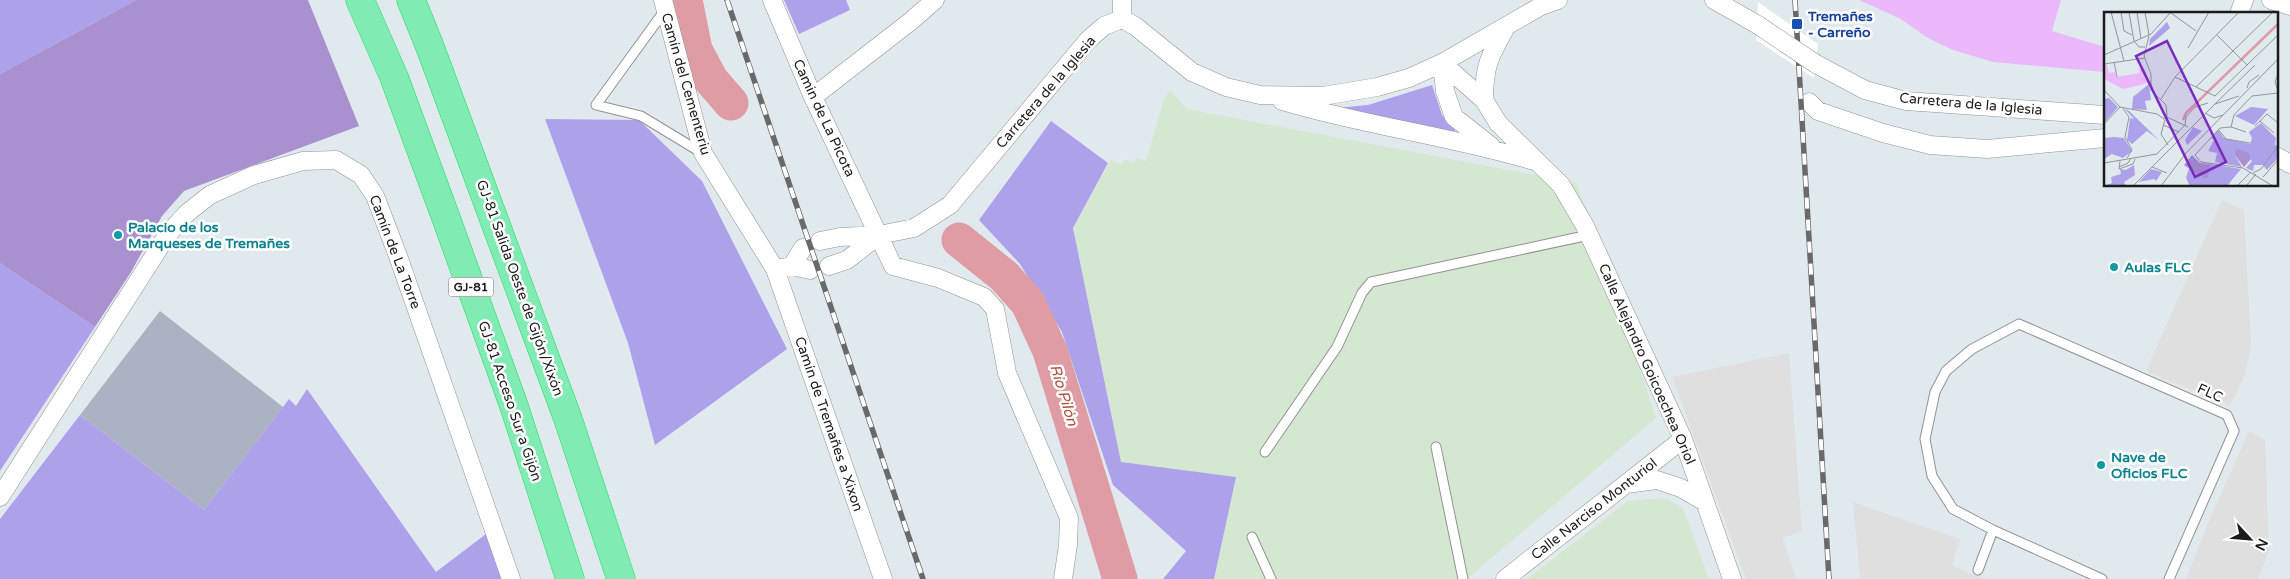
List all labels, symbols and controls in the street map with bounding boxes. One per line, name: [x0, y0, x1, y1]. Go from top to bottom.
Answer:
place label: Tremañes - Carreño: [1807, 8, 1873, 41]
street label: Camín del Cementeriu: [658, 11, 714, 157]
inset map: [2104, 12, 2278, 186]
marker: Tremañes - Carreño: [1790, 17, 1804, 31]
street label: Carretera de la Iglesia: [992, 32, 1100, 152]
street label: Camin de La Picota: [789, 56, 859, 180]
street label: Carretera de la Iglesia: [1899, 89, 2043, 119]
street label: GJ-81 Salida Oeste de Gijón/Xixón: [473, 178, 567, 398]
street label: Camín de La Torre: [365, 193, 425, 311]
place label: Palacio de los Marqueses de Tremañes: [128, 219, 290, 252]
marker: Palacio de los Marqueses de Tremañes: [112, 229, 124, 241]
place label: Aulas FLC: [2124, 259, 2191, 276]
street label: Calle Alejandro Goicoechea Oriol: [1595, 261, 1699, 467]
marker: Aulas FLC: [2108, 261, 2120, 273]
road number: GJ-81: [448, 278, 494, 296]
street label: GJ-81 Acceso Sur a Gijón: [475, 319, 545, 483]
street label: Camín de Tremañes a Xixon: [791, 334, 867, 514]
water label: Río Pilón: [1046, 362, 1082, 429]
street label: FLC: [2195, 380, 2226, 406]
place label: Nave de Oficios FLC: [2111, 449, 2188, 482]
street label: Calle Narciso Monturiol: [1528, 455, 1660, 563]
marker: Nave de Oficios FLC: [2095, 459, 2107, 471]
north arrow: [2225, 514, 2275, 564]
text: N: [2251, 536, 2271, 553]

